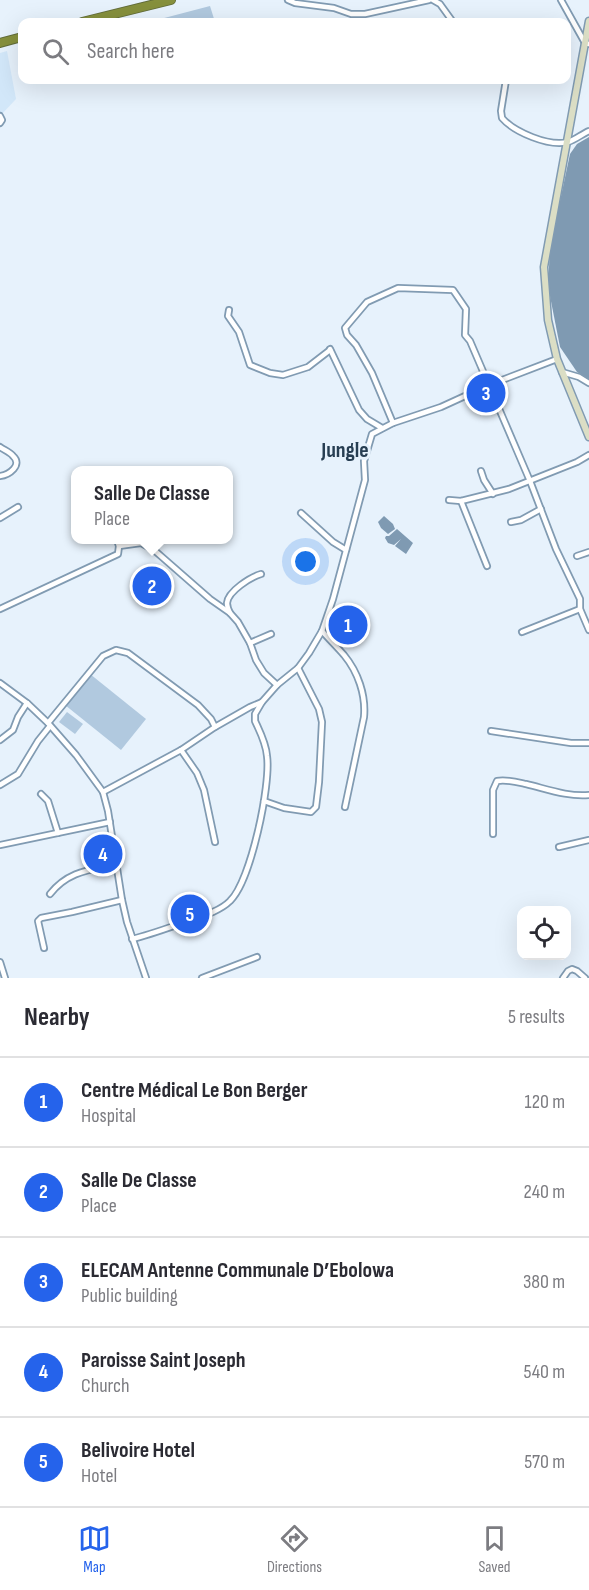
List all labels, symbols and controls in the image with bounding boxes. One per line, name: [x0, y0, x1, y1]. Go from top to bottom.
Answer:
search box: [18, 18, 571, 84]
icon: search: [39, 35, 72, 68]
text: Search here: [87, 38, 174, 65]
pin: 3: [466, 370, 506, 416]
district label: Jungle: [320, 437, 369, 464]
popup: [71, 466, 233, 544]
text: Salle De Classe: [94, 480, 210, 507]
text: Place: [94, 507, 130, 531]
your location: [291, 547, 320, 576]
pin: 2: [132, 564, 172, 608]
pin: 1: [328, 602, 368, 648]
pin: 4: [84, 832, 122, 876]
pin: 5: [170, 892, 210, 936]
map controls: [517, 906, 571, 960]
button: locate: [517, 906, 571, 960]
text: Nearby: [24, 1002, 90, 1033]
text: 5 results: [508, 1005, 565, 1029]
text: Centre Médical Le Bon Berger: [81, 1077, 308, 1104]
text: 1: [40, 1090, 47, 1114]
text: 120 m: [525, 1090, 565, 1114]
text: Hospital: [81, 1104, 136, 1128]
text: Salle De Classe: [81, 1167, 197, 1194]
text: 2: [39, 1180, 48, 1204]
text: 240 m: [524, 1180, 565, 1204]
text: Place: [81, 1194, 117, 1218]
text: ELECAM Antenne Communale D’Ebolowa: [81, 1257, 394, 1284]
text: 3: [39, 1270, 48, 1294]
text: 380 m: [523, 1270, 565, 1294]
text: Public building: [81, 1284, 178, 1308]
text: Paroisse Saint Joseph: [81, 1347, 246, 1374]
text: 4: [39, 1360, 48, 1384]
text: 540 m: [524, 1360, 565, 1384]
text: Church: [81, 1374, 130, 1398]
text: Belivoire Hotel: [81, 1437, 195, 1464]
text: 5: [39, 1450, 48, 1474]
text: 570 m: [524, 1450, 565, 1474]
text: Hotel: [81, 1464, 117, 1488]
tab: Map: [78, 1522, 111, 1577]
tab: Directions: [267, 1522, 322, 1577]
tab: Saved: [478, 1522, 511, 1577]

